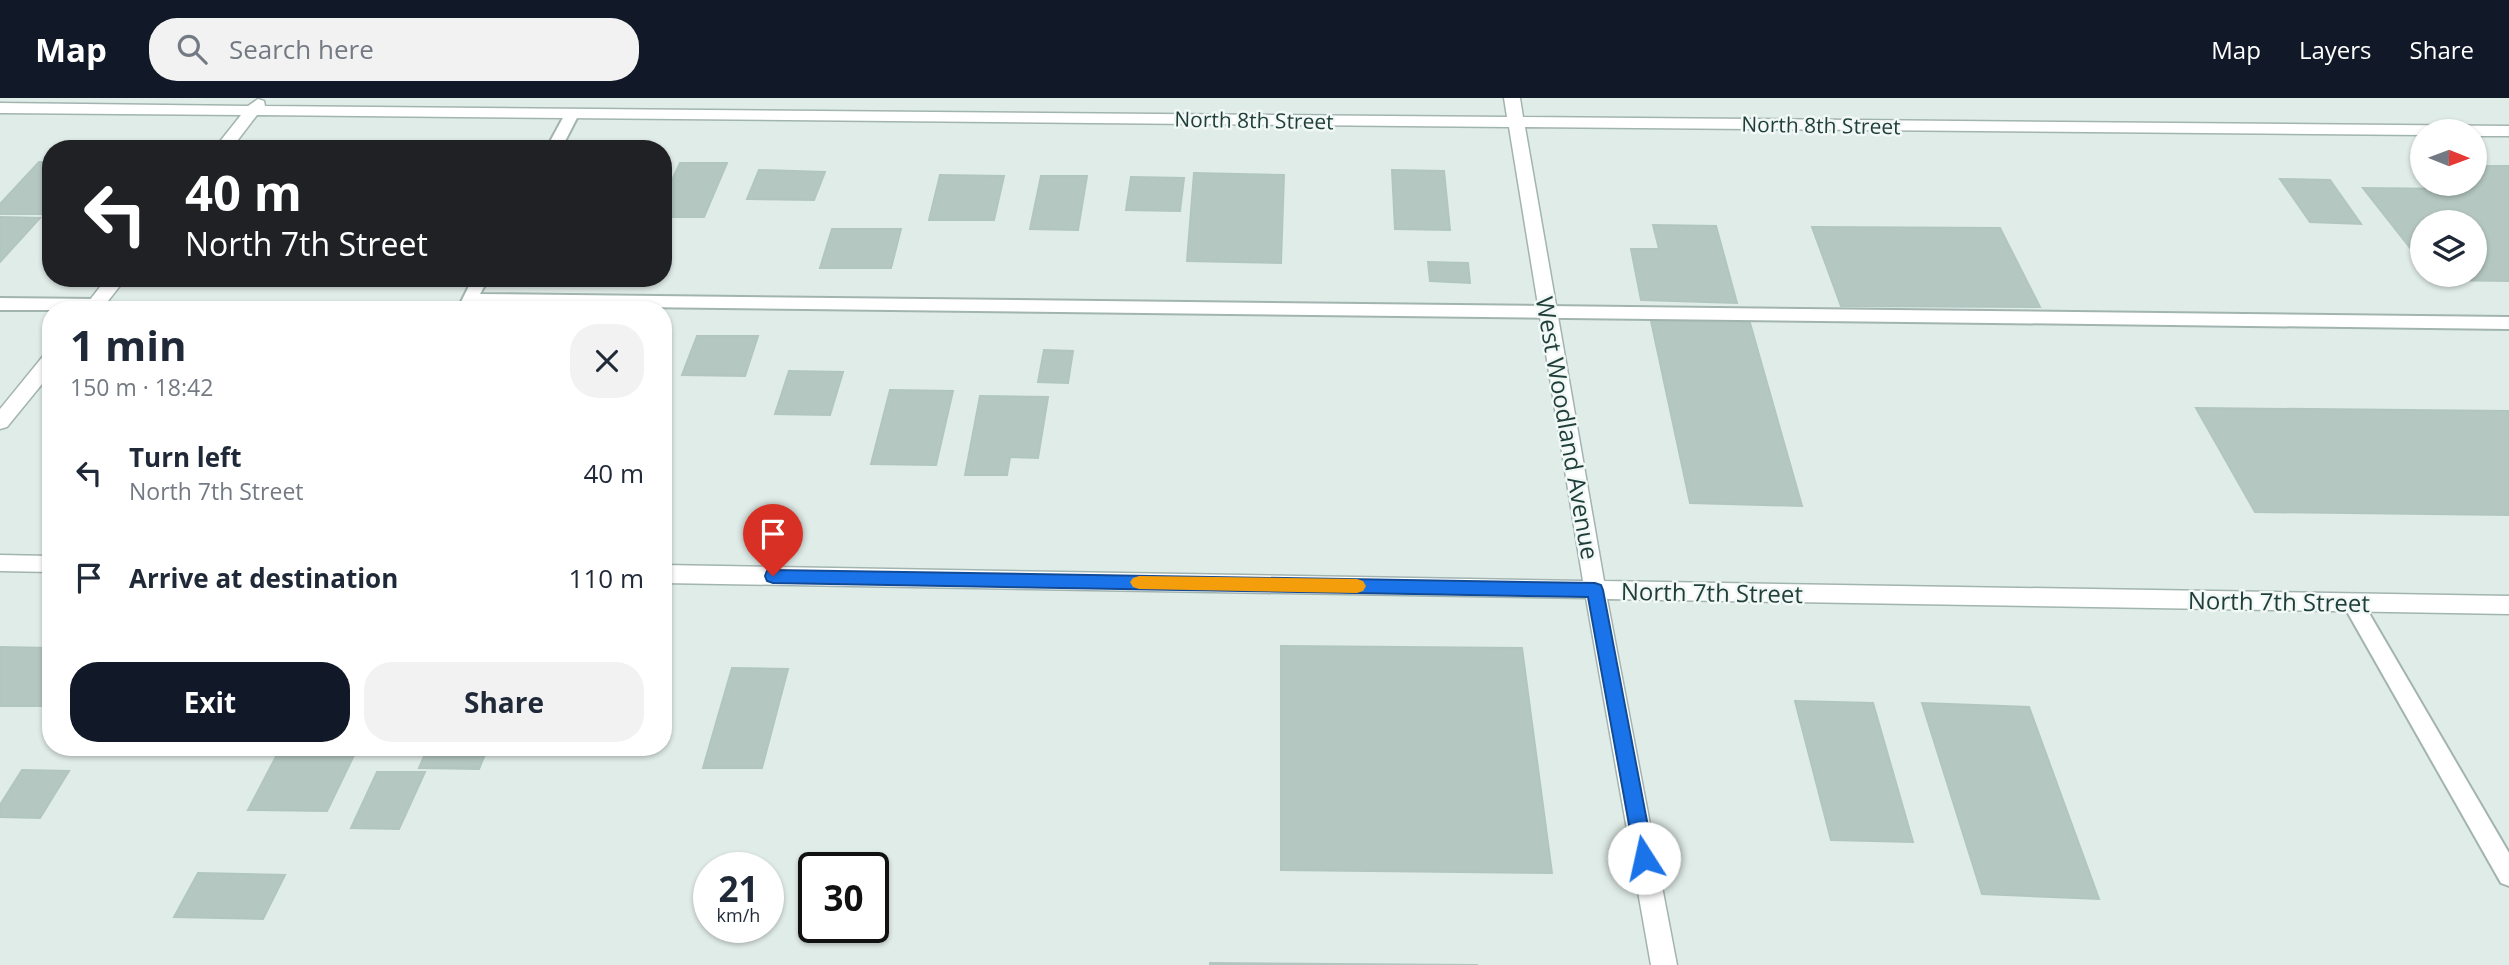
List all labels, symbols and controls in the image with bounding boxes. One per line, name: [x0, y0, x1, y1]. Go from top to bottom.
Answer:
search box: [149, 18, 639, 81]
text: Map: [35, 27, 107, 72]
icon: search: [173, 30, 211, 68]
text: Search here: [229, 31, 374, 67]
text: Map: [2211, 33, 2261, 66]
text: Layers: [2299, 33, 2372, 66]
text: Share: [2410, 33, 2474, 66]
street label: North 8th Street: [1174, 105, 1334, 135]
street label: North 8th Street: [1741, 110, 1901, 140]
north arrow: [2410, 119, 2487, 196]
map controls: [2410, 119, 2487, 287]
text: 40 m: [185, 159, 302, 225]
icon: left: [70, 168, 161, 259]
button: layers: [2410, 210, 2487, 287]
text: North 7th Street: [185, 222, 428, 265]
street label: West Woodland Avenue: [1529, 294, 1607, 562]
text: 1 min: [70, 316, 187, 373]
button: close: [570, 324, 644, 398]
text: 150 m · 18:42: [70, 371, 213, 403]
text: Turn left: [129, 439, 241, 475]
icon: left: [70, 454, 108, 492]
text: 40 m: [583, 455, 644, 491]
text: North 7th Street: [129, 475, 304, 507]
pin: [743, 504, 803, 576]
icon: arrive: [754, 515, 792, 553]
icon: arrive: [70, 559, 108, 597]
text: Arrive at destination: [129, 560, 398, 596]
text: 110 m: [569, 560, 644, 596]
street label: North 7th Street: [1621, 574, 1803, 610]
street label: North 7th Street: [2188, 583, 2370, 619]
button: Exit: [70, 662, 350, 742]
button: Share: [364, 662, 644, 742]
position arrow: [1607, 821, 1681, 895]
speed limit sign: 30: [798, 852, 889, 943]
text: 21: [718, 865, 759, 912]
text: km/h: [717, 903, 760, 927]

